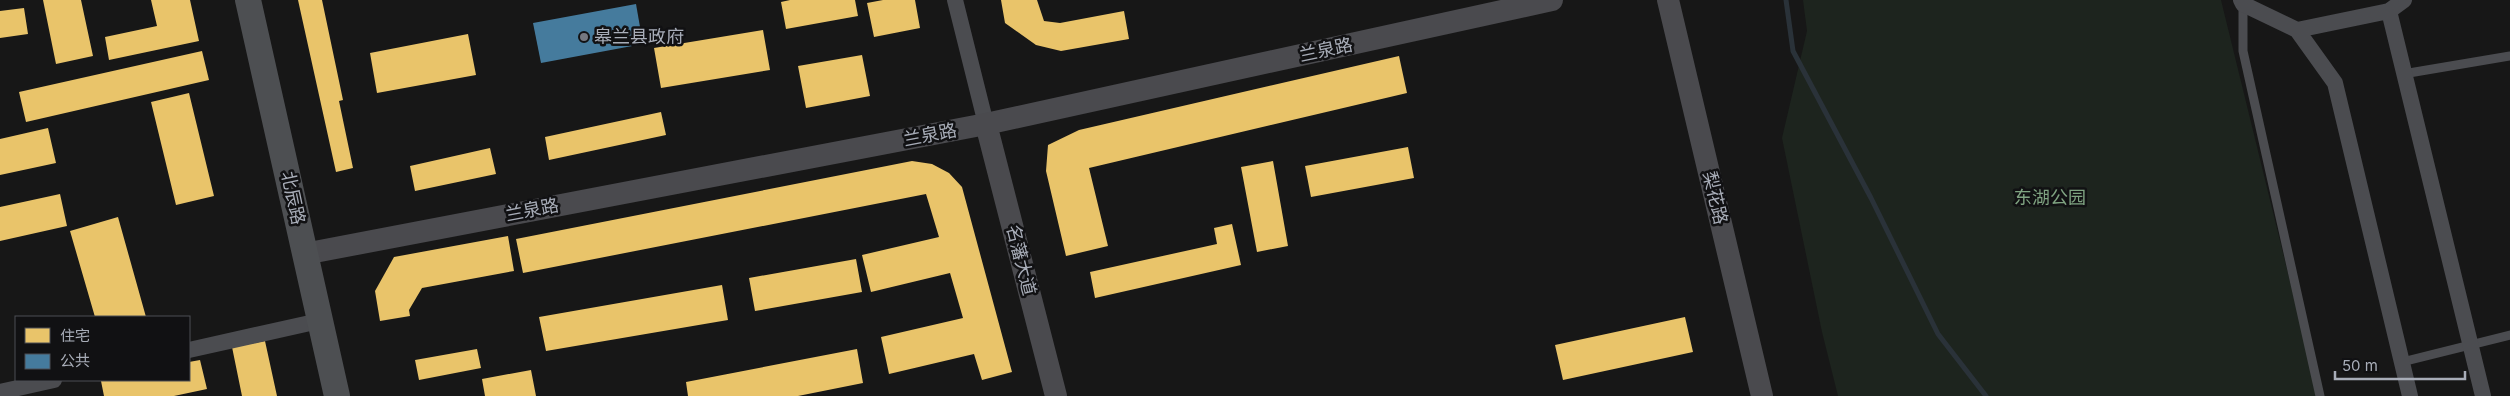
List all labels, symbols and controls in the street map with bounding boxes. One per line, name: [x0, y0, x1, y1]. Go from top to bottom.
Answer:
place label: 皋兰县政府: [594, 26, 684, 47]
marker: 皋兰县政府: [578, 31, 590, 43]
street label: 兰泉路: [1297, 34, 1354, 65]
street label: 兰泉路: [901, 119, 958, 150]
street label: 北辰路: [278, 169, 309, 226]
street label: 梨花路: [1699, 169, 1732, 227]
park label: 东湖公园: [2014, 187, 2086, 208]
street label: 兰泉路: [503, 194, 560, 225]
street label: 名藩大道: [1003, 222, 1040, 297]
legend: [15, 316, 190, 381]
text: 住宅: [60, 326, 90, 345]
scale bar: [2335, 348, 2465, 380]
text: 公共: [60, 351, 90, 370]
text: 50 m: [2342, 356, 2378, 375]

